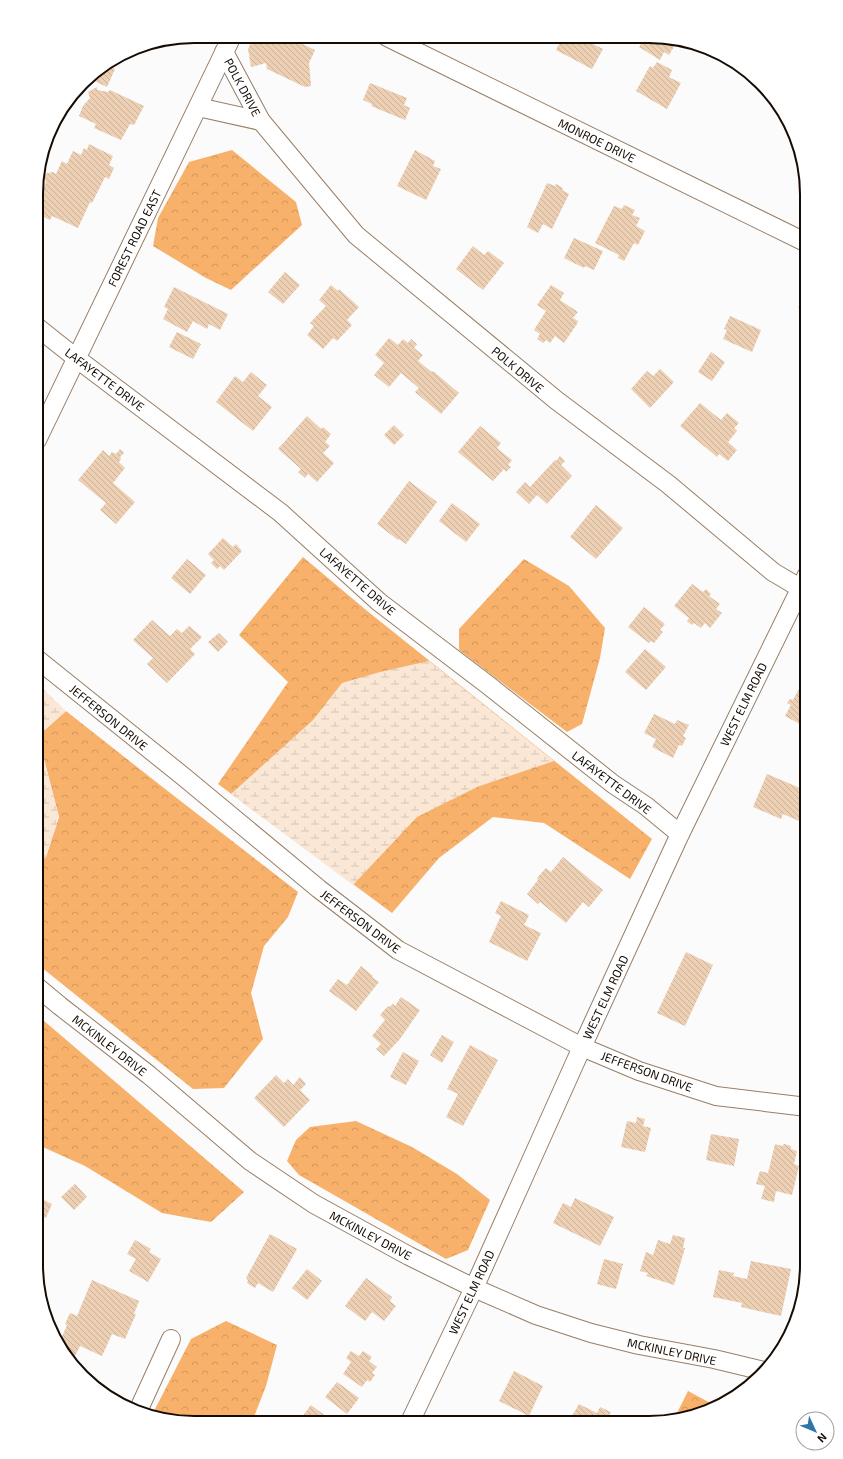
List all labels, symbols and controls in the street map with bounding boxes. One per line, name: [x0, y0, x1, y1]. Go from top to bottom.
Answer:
street label: POLK DRIVE: [222, 56, 264, 119]
street label: MONROE DRIVE: [556, 115, 638, 165]
street label: FOREST ROAD EAST: [104, 187, 164, 289]
street label: POLK DRIVE: [489, 343, 547, 395]
street label: LAFAYETTE DRIVE: [63, 345, 148, 414]
street label: LAFAYETTE DRIVE: [317, 544, 399, 618]
street label: WEST ELM ROAD: [717, 660, 769, 748]
street label: JEFFERSON DRIVE: [67, 681, 151, 753]
street label: LAFAYETTE DRIVE: [570, 748, 655, 817]
street label: JEFFERSON DRIVE: [318, 886, 404, 956]
street label: WEST ELM ROAD: [579, 953, 631, 1041]
street label: MCKINLEY DRIVE: [70, 1012, 150, 1079]
street label: JEFFERSON DRIVE: [599, 1048, 695, 1094]
street label: MCKINLEY DRIVE: [328, 1208, 415, 1263]
street label: WEST ELM ROAD: [445, 1248, 497, 1336]
street label: MCKINLEY DRIVE: [626, 1335, 718, 1367]
north arrow: [795, 1411, 835, 1451]
text: N: [815, 1431, 830, 1446]

